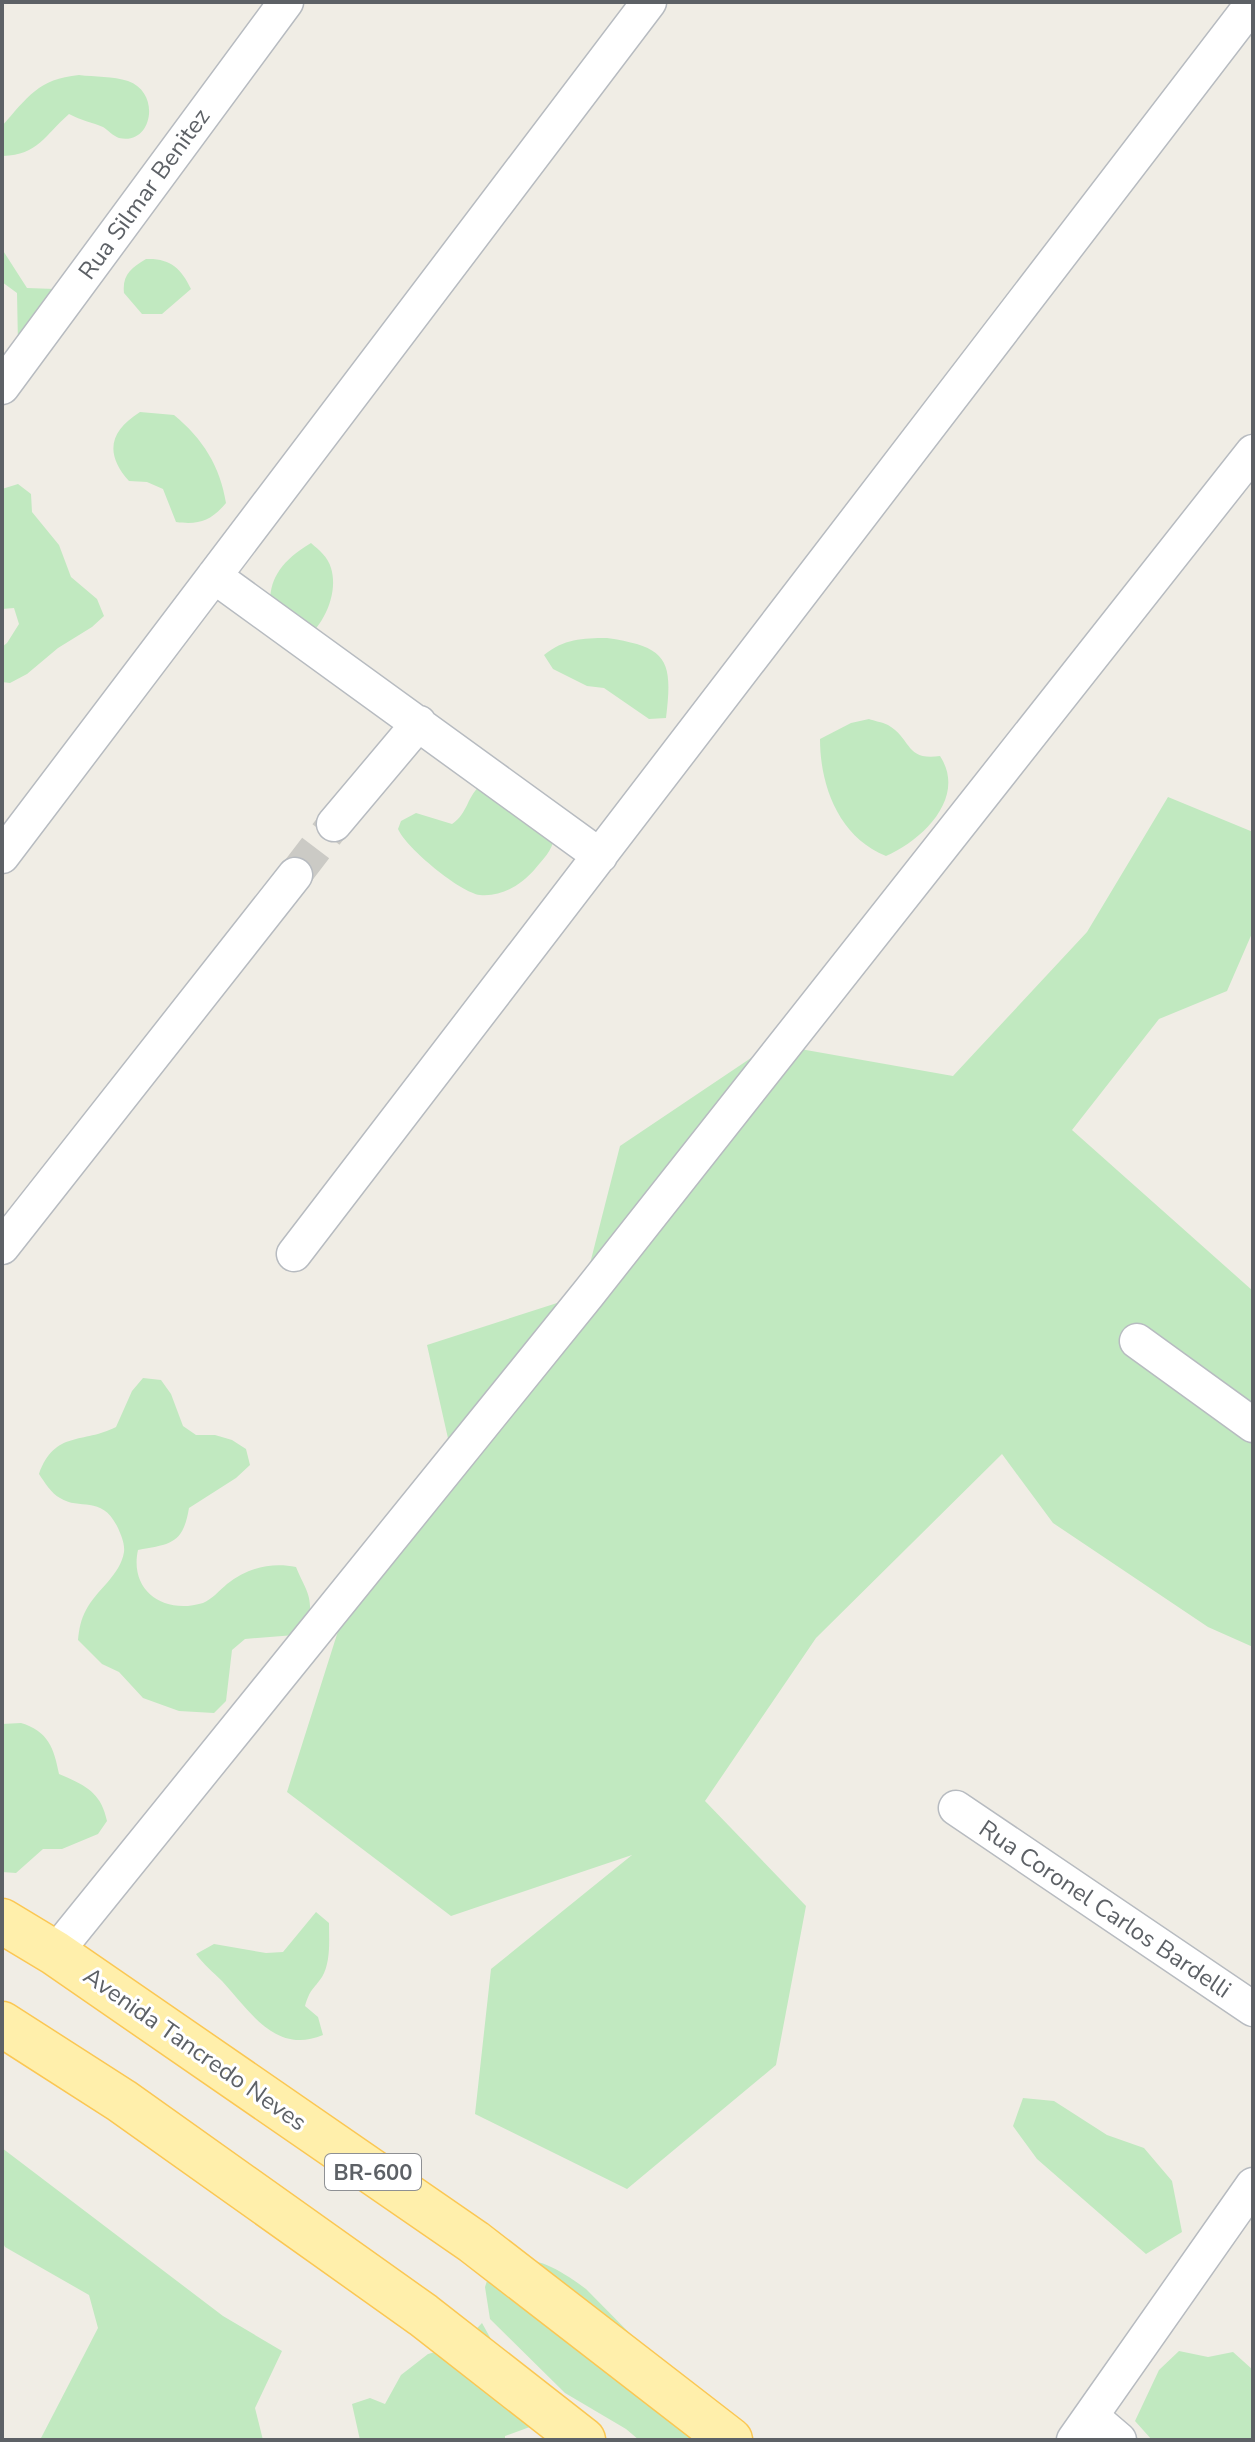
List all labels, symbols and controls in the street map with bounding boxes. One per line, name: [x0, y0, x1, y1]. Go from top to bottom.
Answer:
street label: Rua Silmar Benitez: [71, 102, 217, 286]
street label: Rua Coronel Carlos Bardelli: [973, 1813, 1237, 2005]
street label: Avenida Tancredo Neves: [77, 1960, 313, 2138]
road number: BR-600: [325, 2154, 421, 2190]

